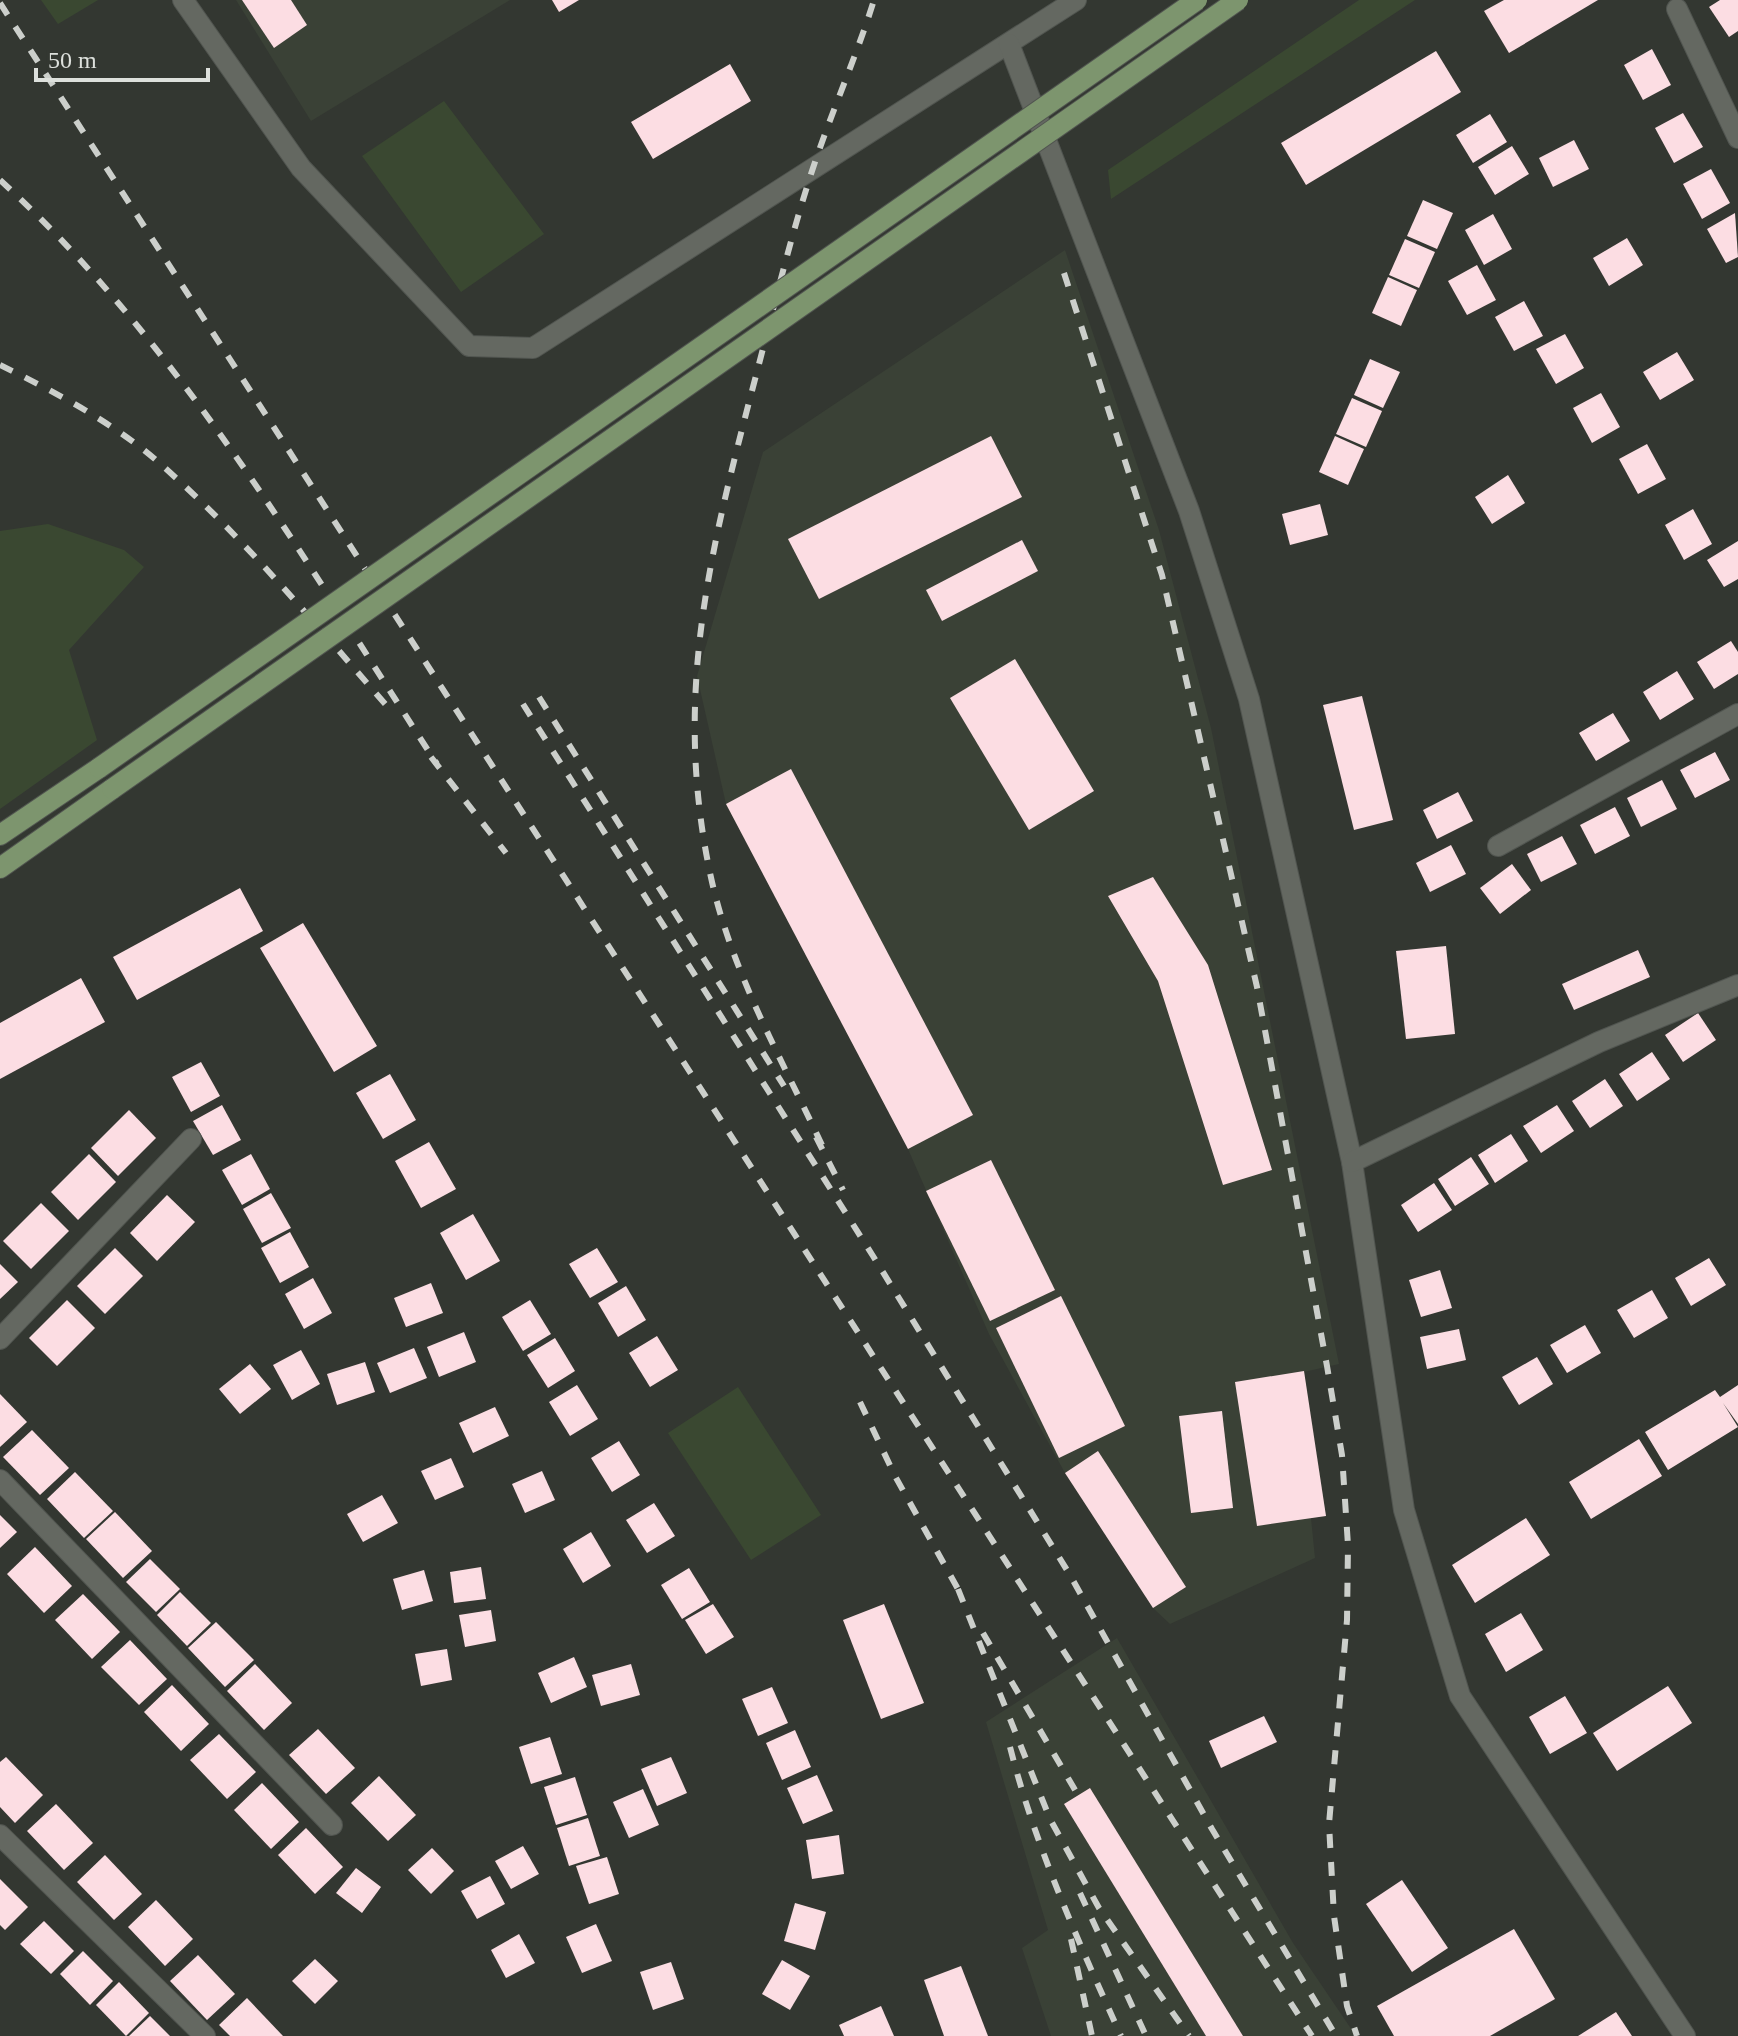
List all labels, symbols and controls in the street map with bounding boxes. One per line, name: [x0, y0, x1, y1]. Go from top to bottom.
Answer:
scale bar: [36, 32, 208, 82]
text: 50 m: [48, 47, 97, 73]

